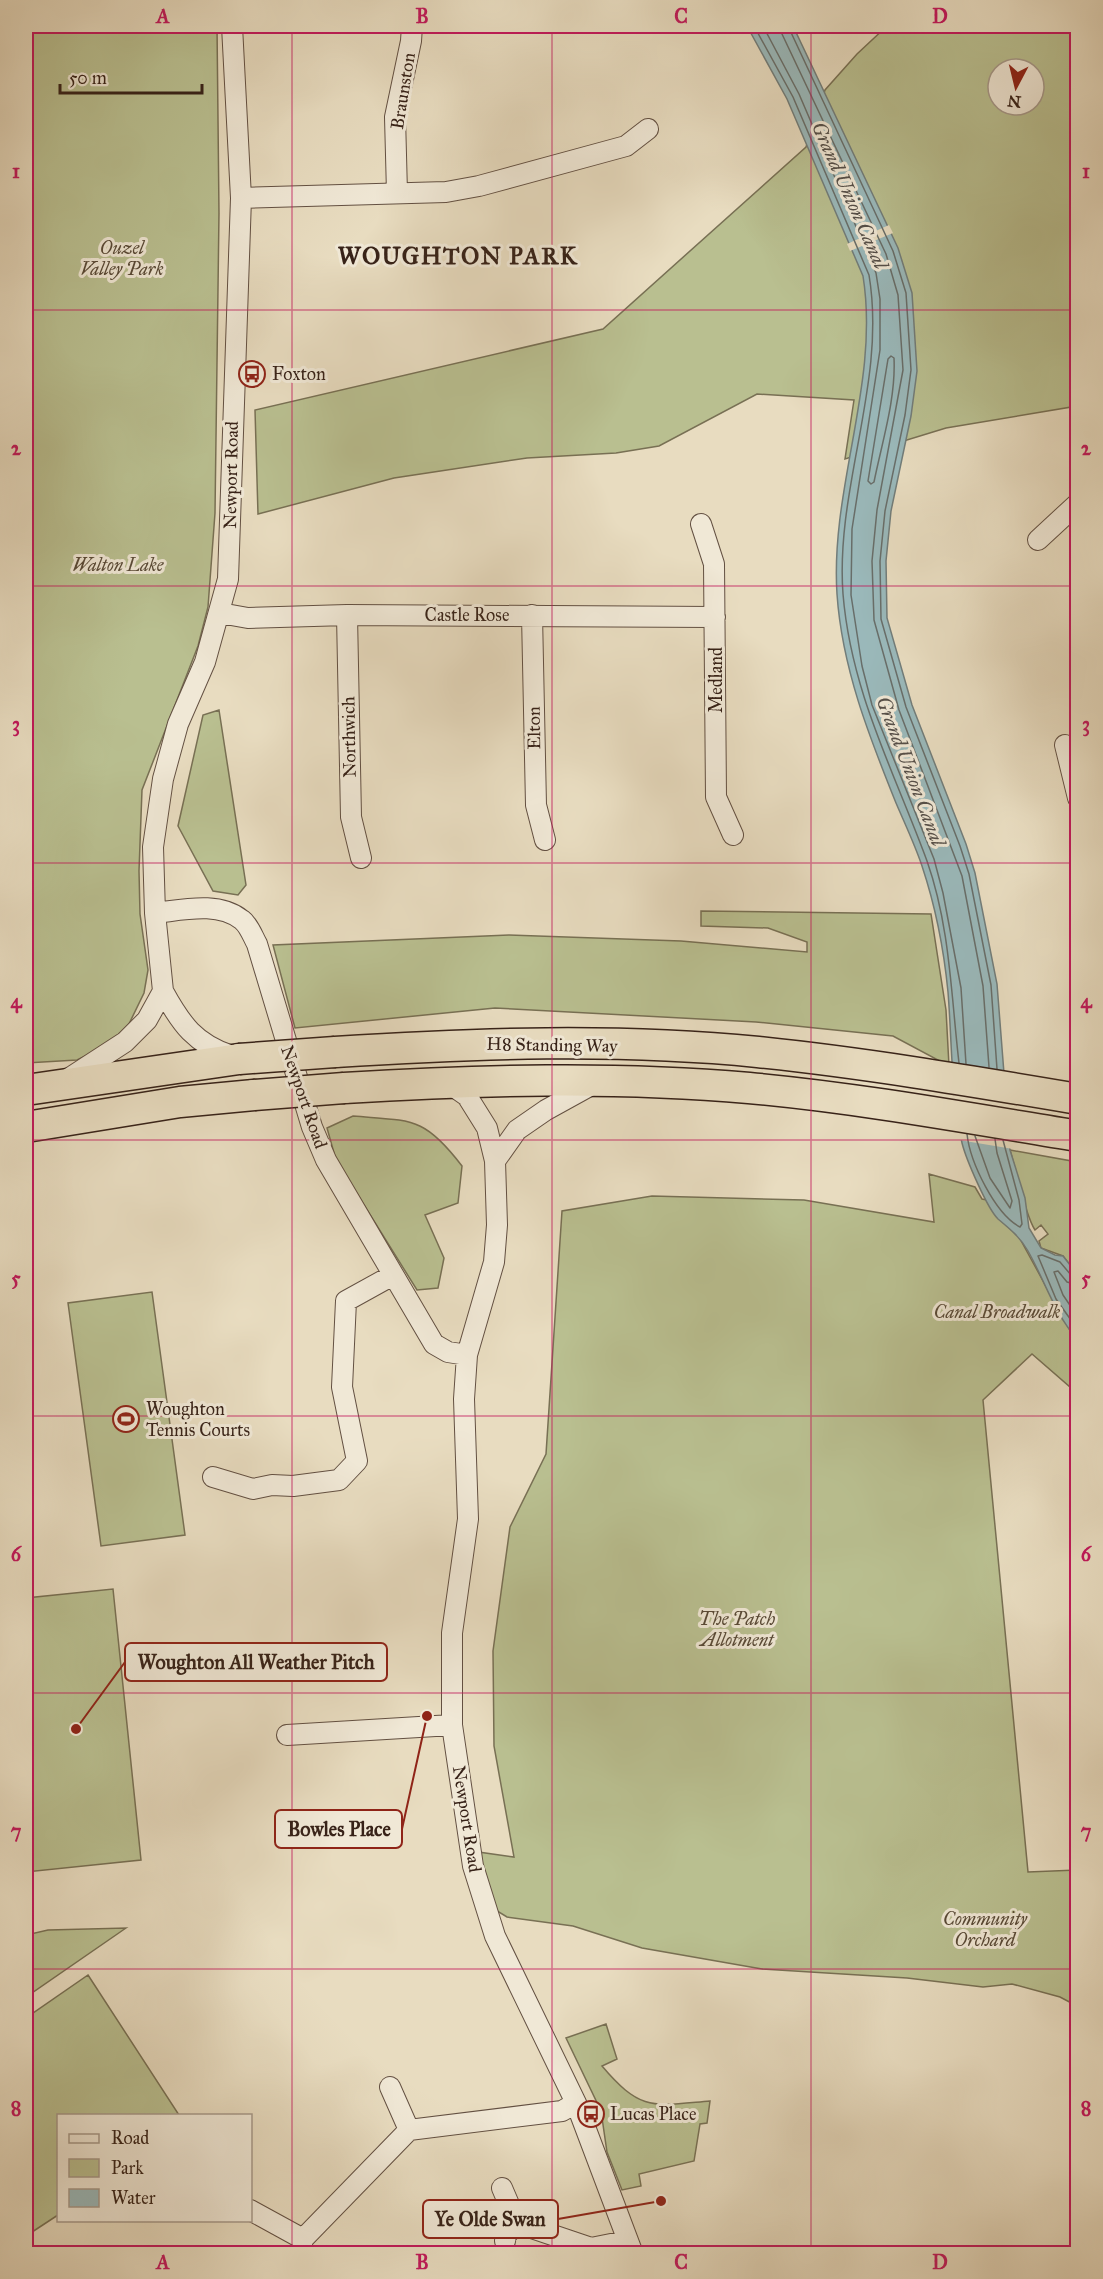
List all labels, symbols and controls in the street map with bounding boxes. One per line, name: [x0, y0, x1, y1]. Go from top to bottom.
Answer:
text: A: [154, 4, 170, 28]
text: B: [415, 4, 429, 28]
text: C: [674, 4, 688, 28]
text: D: [932, 4, 948, 28]
street label: Braunston: [386, 51, 420, 131]
scale bar: [60, 57, 202, 95]
north arrow: [986, 57, 1046, 117]
text: 50 m: [69, 67, 107, 89]
text: N: [1006, 91, 1022, 112]
water label: Grand Union Canal: [807, 118, 894, 274]
text: 1: [12, 159, 20, 183]
text: 1: [1082, 159, 1090, 183]
park label: Ouzel Valley Park: [81, 237, 163, 280]
district label: WOUGHTON PARK: [338, 241, 578, 271]
bus stop icon: Foxton: [237, 359, 267, 389]
place label: Foxton: [272, 363, 326, 385]
street label: Newport Road: [219, 421, 243, 529]
text: 2: [11, 436, 22, 460]
text: 2: [1081, 436, 1092, 460]
park label: Walton Lake: [72, 554, 165, 576]
street label: Castle Rose: [425, 604, 509, 626]
street label: Medland: [705, 647, 727, 713]
water label: Grand Union Canal: [871, 693, 951, 851]
street label: Northwich: [337, 696, 361, 778]
street label: Elton: [523, 706, 545, 750]
text: 3: [12, 712, 20, 737]
text: 3: [1082, 712, 1090, 737]
text: 4: [10, 989, 22, 1014]
text: 4: [1080, 989, 1092, 1014]
street label: H8 Standing Way: [486, 1033, 618, 1058]
street label: Newport Road: [276, 1042, 332, 1152]
text: 5: [11, 1266, 21, 1290]
text: 5: [1081, 1266, 1091, 1290]
park label: Canal Broadwalk: [934, 1301, 1060, 1323]
place label: Woughton Tennis Courts: [146, 1398, 250, 1441]
sports icon: Woughton Tennis Courts: [111, 1404, 141, 1434]
text: 6: [11, 1542, 23, 1566]
text: 6: [1081, 1542, 1093, 1566]
park label: The Patch Allotment: [698, 1608, 775, 1651]
callout: Woughton All Weather Pitch: [125, 1643, 387, 1681]
text: Woughton All Weather Pitch: [137, 1650, 375, 1675]
street label: Newport Road: [448, 1764, 486, 1874]
callout: Bowles Place: [275, 1810, 402, 1848]
text: Bowles Place: [287, 1817, 392, 1841]
text: 7: [11, 1819, 22, 1843]
text: 7: [1081, 1819, 1092, 1843]
park label: Community Orchard: [943, 1908, 1028, 1951]
text: 8: [11, 2096, 21, 2120]
text: 8: [1081, 2096, 1091, 2120]
bus stop icon: Lucas Place: [576, 2099, 606, 2129]
place label: Lucas Place: [610, 2103, 696, 2125]
legend: [57, 2114, 252, 2222]
text: Road: [111, 2127, 149, 2149]
text: Park: [111, 2157, 144, 2179]
text: Water: [111, 2187, 156, 2209]
callout: Ye Olde Swan: [423, 2200, 558, 2238]
text: Ye Olde Swan: [434, 2207, 546, 2231]
text: A: [154, 2250, 170, 2274]
text: B: [415, 2250, 429, 2274]
text: C: [674, 2250, 688, 2274]
text: D: [932, 2250, 948, 2274]

